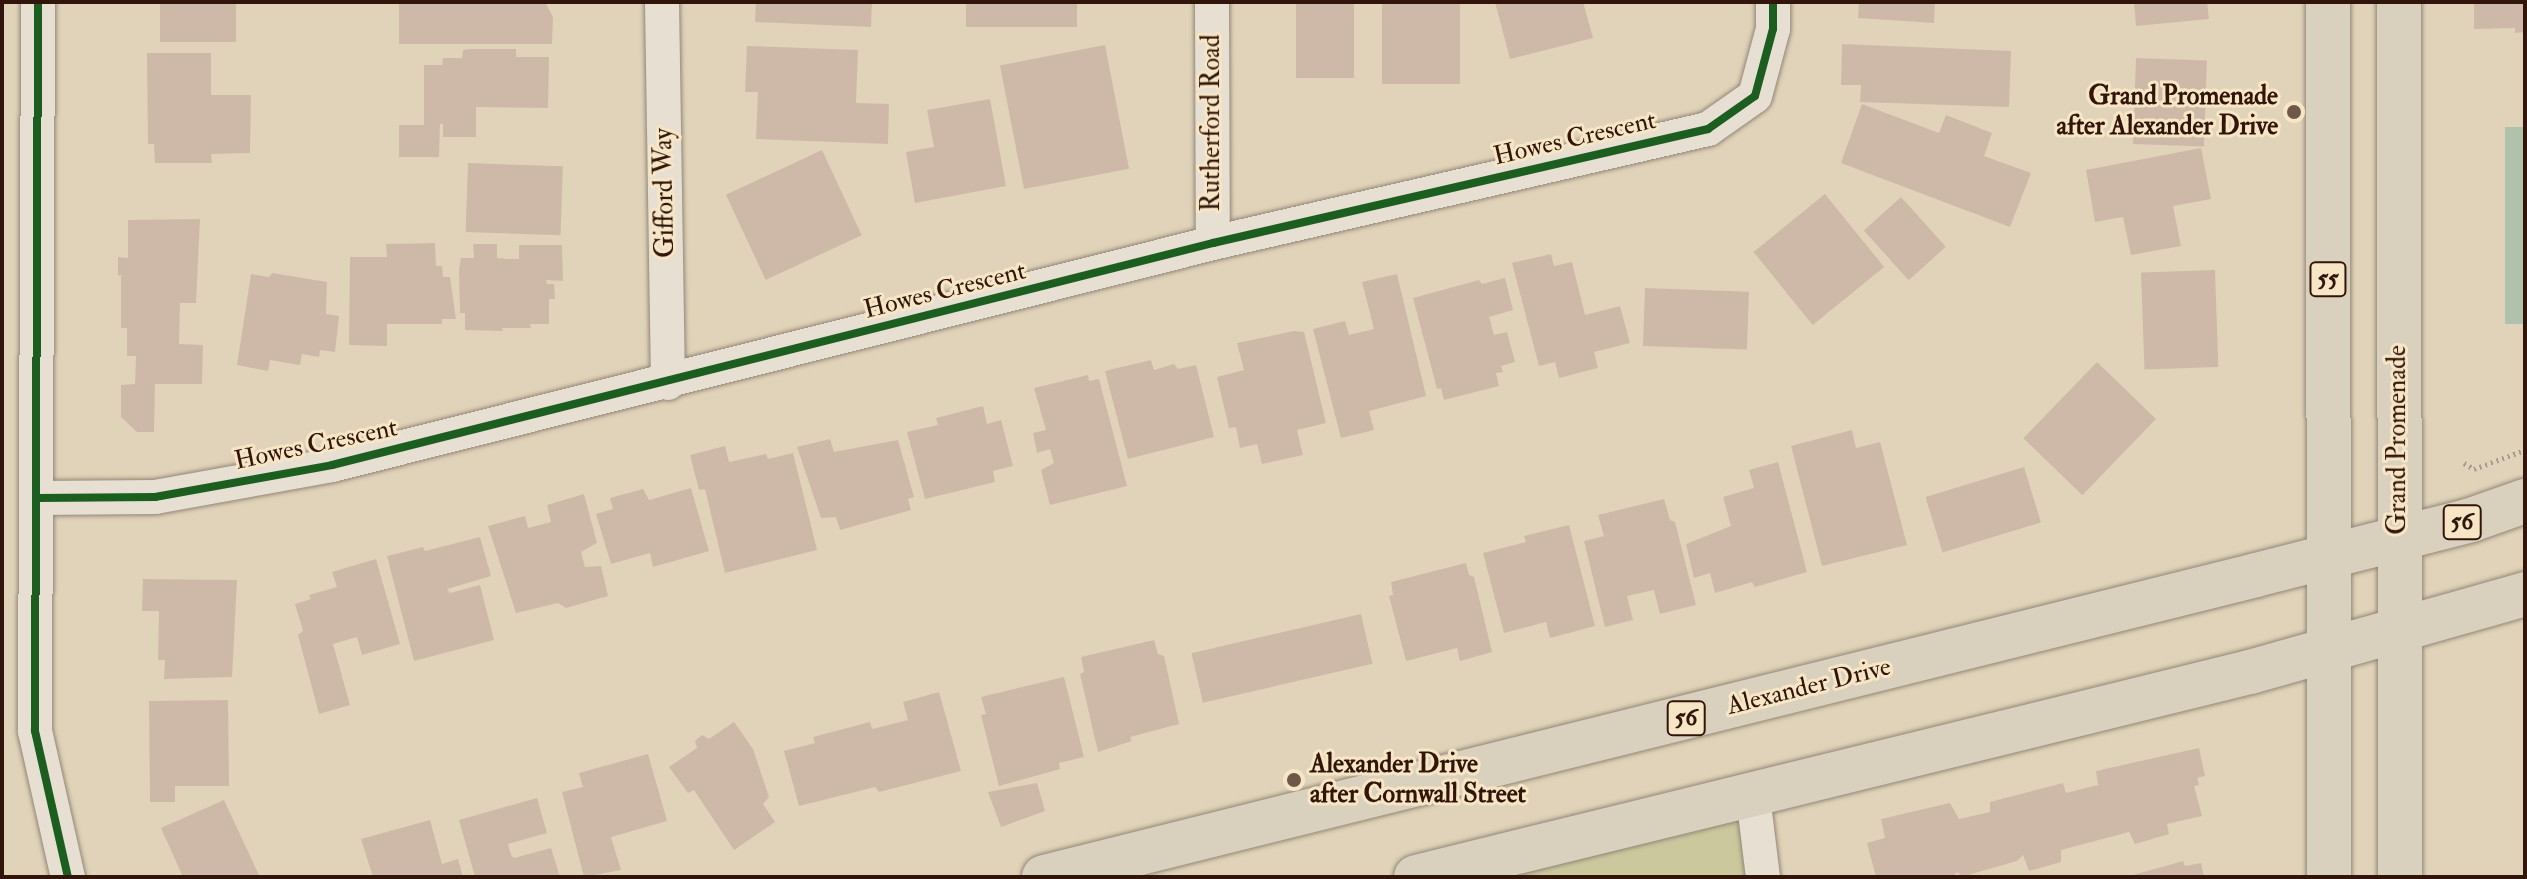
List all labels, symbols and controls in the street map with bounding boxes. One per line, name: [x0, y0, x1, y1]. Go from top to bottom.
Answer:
street label: Rutherford Road: [1196, 34, 1228, 212]
place label: Grand Promenade after Alexander Drive: [2057, 81, 2278, 142]
marker: Grand Promenade after Alexander Drive: [2285, 103, 2303, 121]
street label: Howes Crescent: [1491, 105, 1659, 173]
street label: Gifford Way: [648, 128, 682, 258]
street label: Howes Crescent: [861, 256, 1029, 326]
road number: 55: [2308, 259, 2348, 299]
street label: Grand Promenade: [2382, 345, 2414, 535]
street label: Howes Crescent: [232, 413, 400, 477]
road number: 56: [2442, 502, 2482, 542]
street label: Alexander Drive: [1724, 652, 1894, 722]
road number: 56: [1666, 698, 1706, 738]
place label: Alexander Drive after Cornwall Street: [1310, 749, 1526, 810]
marker: Alexander Drive after Cornwall Street: [1285, 771, 1303, 789]

